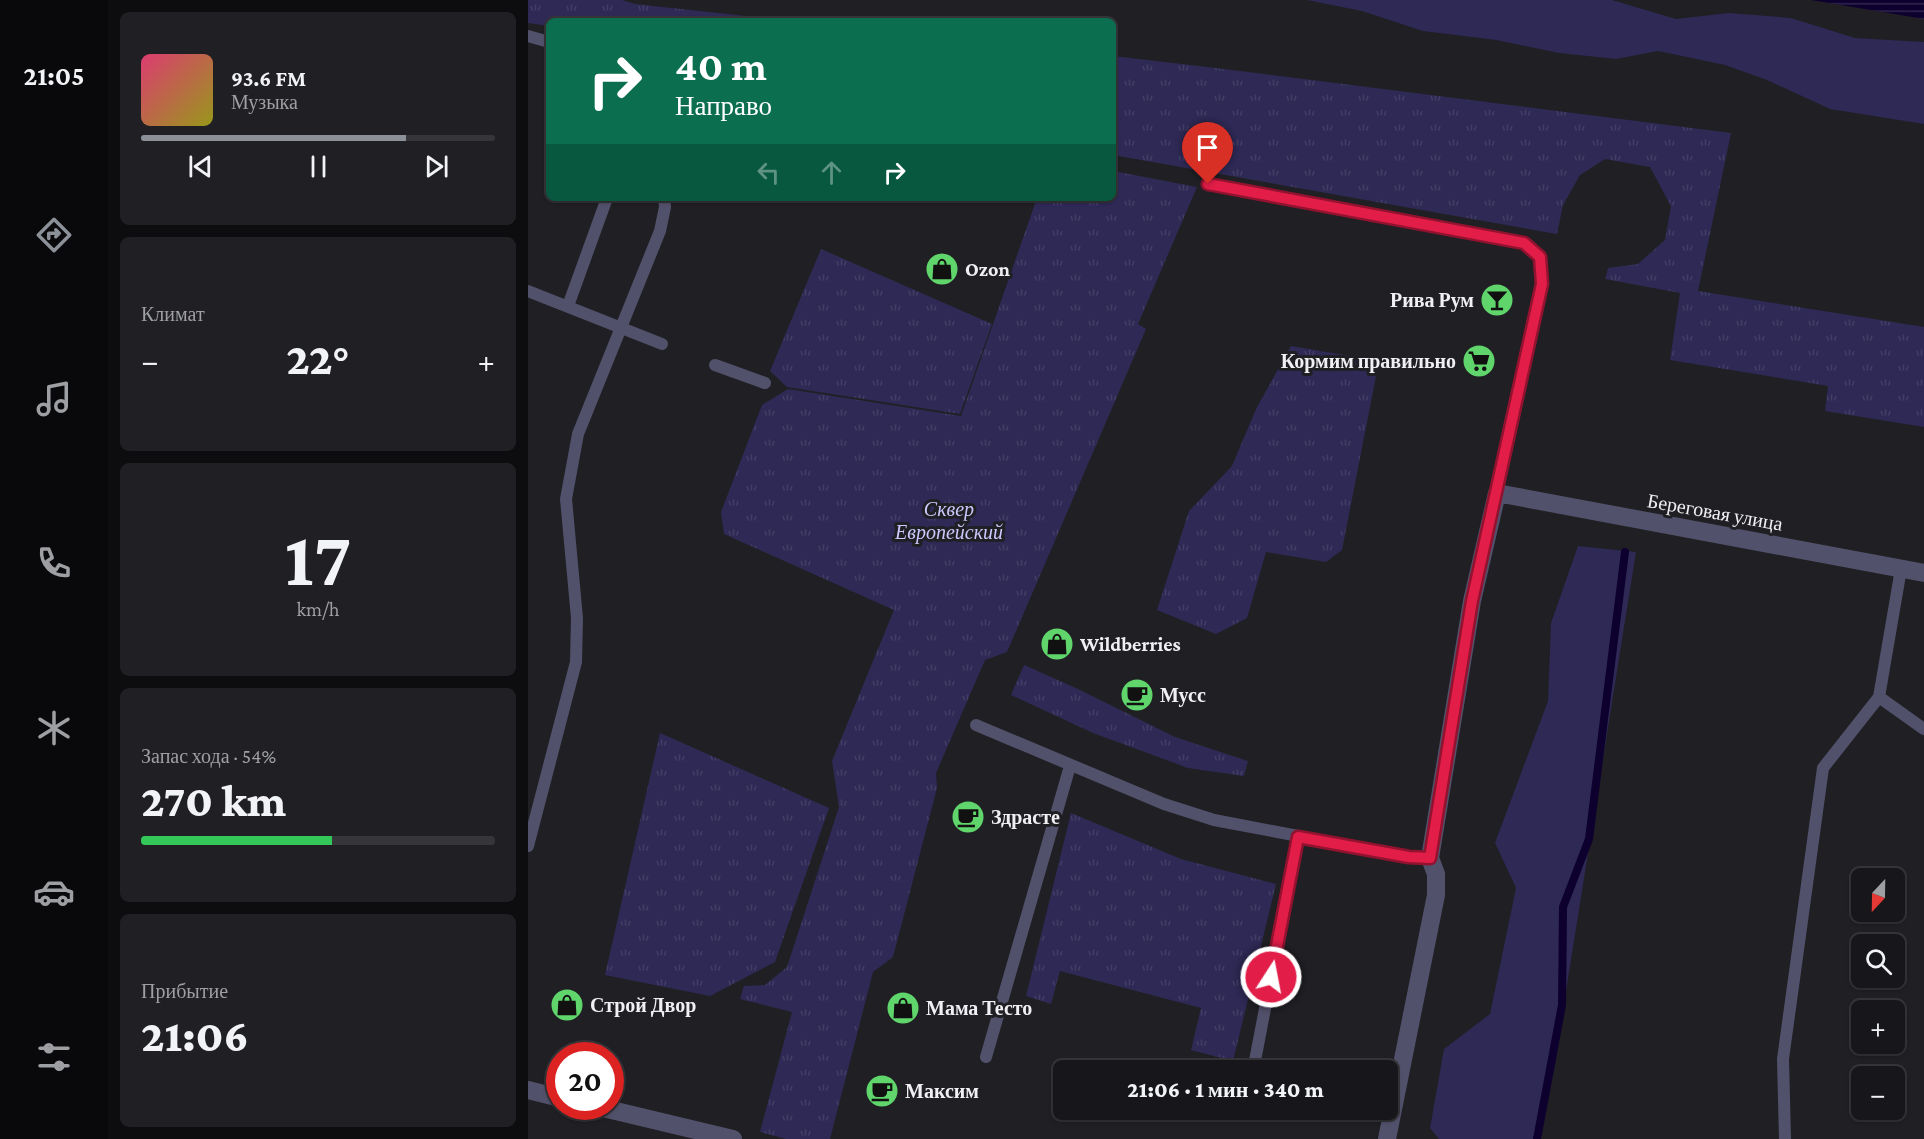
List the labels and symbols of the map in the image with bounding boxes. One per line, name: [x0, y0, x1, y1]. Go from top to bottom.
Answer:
pin: [1182, 122, 1233, 184]
shop icon: Ozon: [924, 251, 960, 287]
place label: Ozon: [965, 258, 1010, 280]
bar icon: Рива Рум: [1479, 282, 1515, 318]
place label: Рива Рум: [1390, 289, 1474, 312]
supermarket icon: Кормим правильно: [1461, 343, 1497, 379]
place label: Кормим правильно: [1281, 350, 1456, 373]
street label: Береговая улица: [1645, 489, 1785, 536]
park label: Сквер Европейский: [894, 498, 1003, 544]
shop icon: Wildberries: [1039, 626, 1075, 662]
place label: Wildberries: [1079, 633, 1181, 655]
cafe icon: Мусс: [1119, 677, 1155, 713]
place label: Мусс: [1160, 684, 1206, 707]
cafe icon: Здрасте: [950, 799, 986, 835]
place label: Здрасте: [991, 806, 1060, 829]
north arrow: [1851, 868, 1905, 922]
position arrow: [1239, 945, 1303, 1009]
shop icon: Строй Двор: [549, 987, 585, 1023]
shop icon: Мама Тесто: [885, 990, 921, 1026]
place label: Строй Двор: [590, 994, 696, 1017]
place label: Мама Тесто: [926, 997, 1032, 1019]
speed limit sign: 20: [546, 1042, 624, 1120]
cafe icon: Максим: [864, 1073, 900, 1109]
place label: Максим: [905, 1080, 979, 1102]

